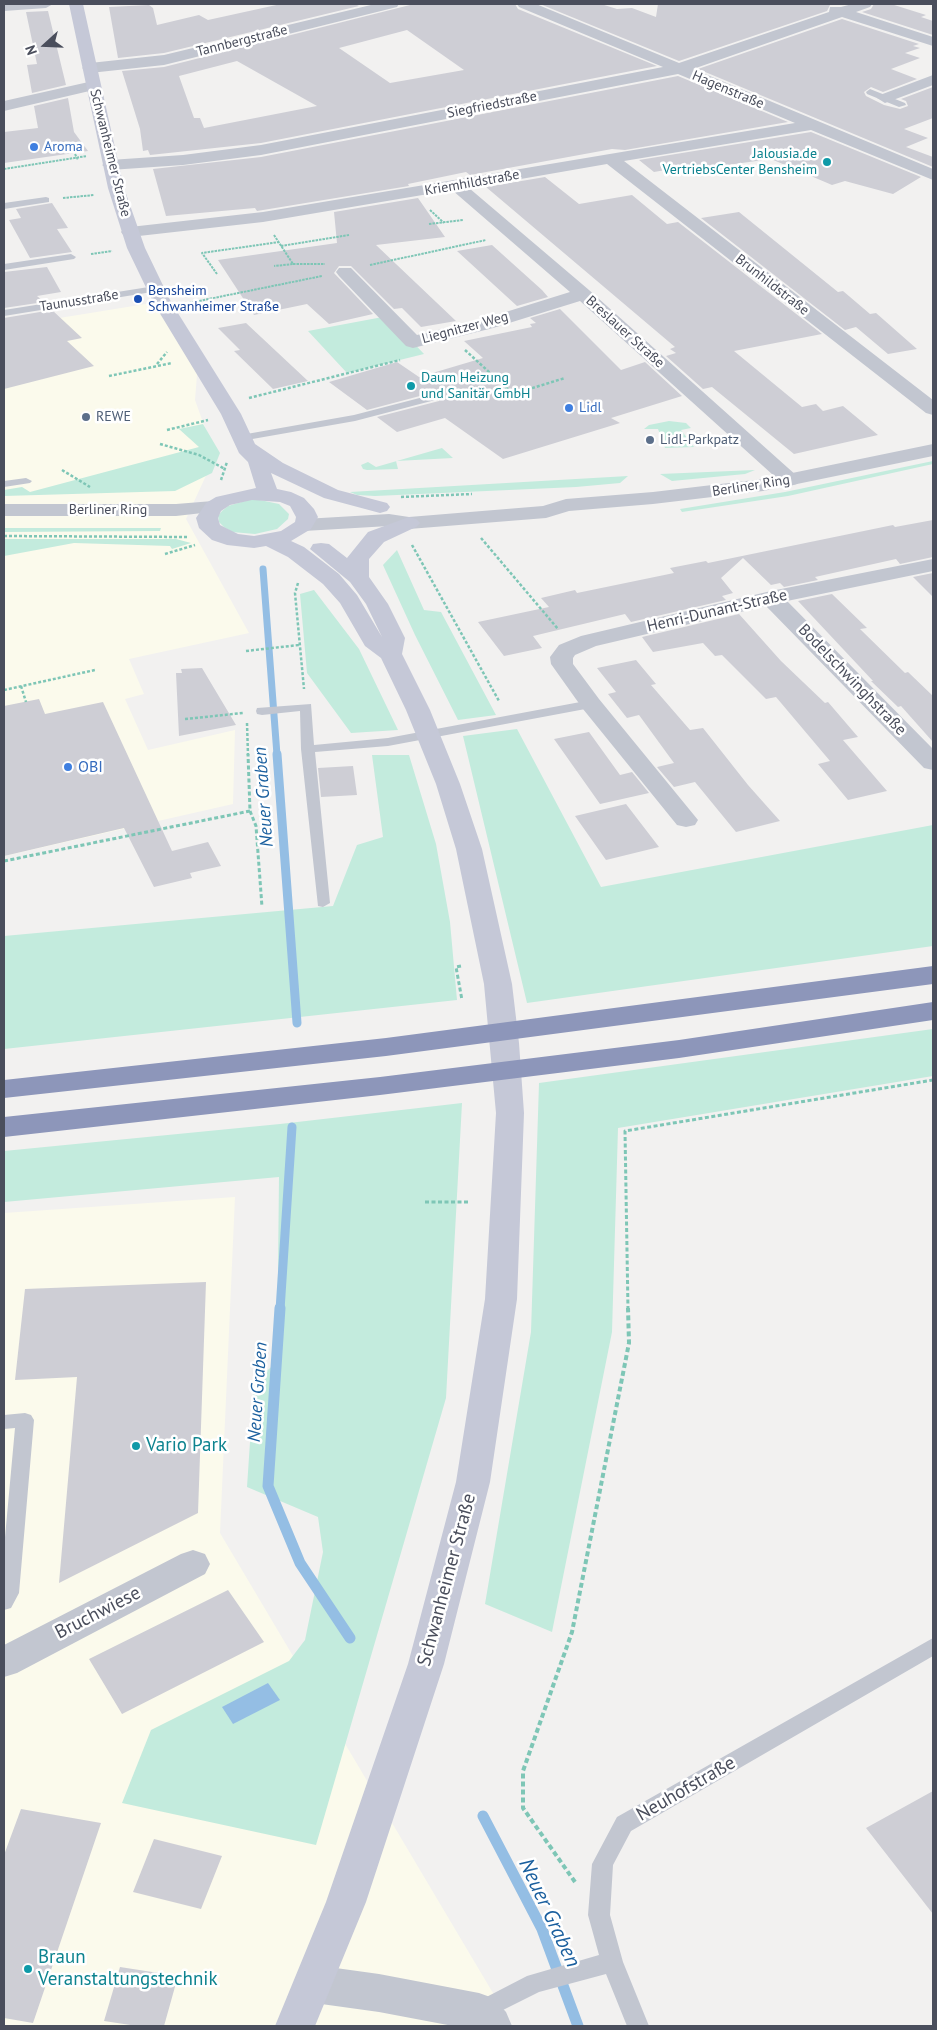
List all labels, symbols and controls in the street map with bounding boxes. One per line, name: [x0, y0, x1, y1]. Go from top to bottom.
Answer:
north arrow: [20, 20, 70, 70]
street label: Tannbergstraße: [195, 22, 289, 60]
text: N: [21, 43, 41, 58]
street label: Hagenstraße: [690, 67, 766, 113]
street label: Schwanheimer Straße: [86, 87, 134, 219]
street label: Siegfriedstraße: [446, 88, 538, 122]
place label: Aroma: [44, 139, 83, 155]
marker: Aroma: [28, 141, 40, 153]
place label: Jalousia.de VertriebsCenter Bensheim: [663, 146, 817, 178]
marker: Jalousia.de VertriebsCenter Bensheim: [821, 156, 833, 168]
street label: Kriemhildstraße: [423, 166, 521, 200]
street label: Brunhildstraße: [732, 251, 812, 319]
place label: Bensheim Schwanheimer Straße: [148, 283, 279, 316]
street label: Taunusstraße: [38, 286, 120, 316]
street label: Breslauer Straße: [582, 292, 668, 372]
marker: Bensheim Schwanheimer Straße: [132, 293, 144, 305]
street label: Liegnitzer Weg: [420, 308, 510, 348]
place label: Daum Heizung und Sanitär GmbH: [421, 370, 530, 402]
marker: Daum Heizung und Sanitär GmbH: [405, 380, 417, 392]
place label: Lidl: [579, 400, 602, 416]
marker: Lidl: [563, 402, 575, 414]
place label: REWE: [96, 409, 131, 425]
marker: REWE: [80, 411, 92, 423]
place label: Lidl-Parkpatz: [660, 432, 739, 448]
marker: Lidl-Parkpatz: [644, 434, 656, 446]
street label: Berliner Ring: [711, 472, 791, 500]
street label: Berliner Ring: [69, 502, 147, 518]
street label: Henri-Dunant-Straße: [645, 586, 789, 636]
street label: Bodelschwinghstraße: [794, 620, 910, 740]
water label: Neuer Graben: [250, 746, 278, 848]
place label: OBI: [78, 757, 103, 777]
marker: OBI: [62, 761, 74, 773]
water label: Neuer Graben: [244, 1341, 272, 1443]
place label: Vario Park: [146, 1435, 227, 1457]
marker: Vario Park: [130, 1440, 142, 1452]
street label: Schwanheimer Straße: [413, 1491, 481, 1669]
street label: Bruchwiese: [51, 1582, 145, 1644]
street label: Neuhofstraße: [633, 1752, 739, 1826]
water label: Neuer Graben: [513, 1855, 585, 1971]
place label: Braun Veranstaltungstechnik: [38, 1947, 218, 1991]
marker: Braun Veranstaltungstechnik: [22, 1963, 34, 1975]

